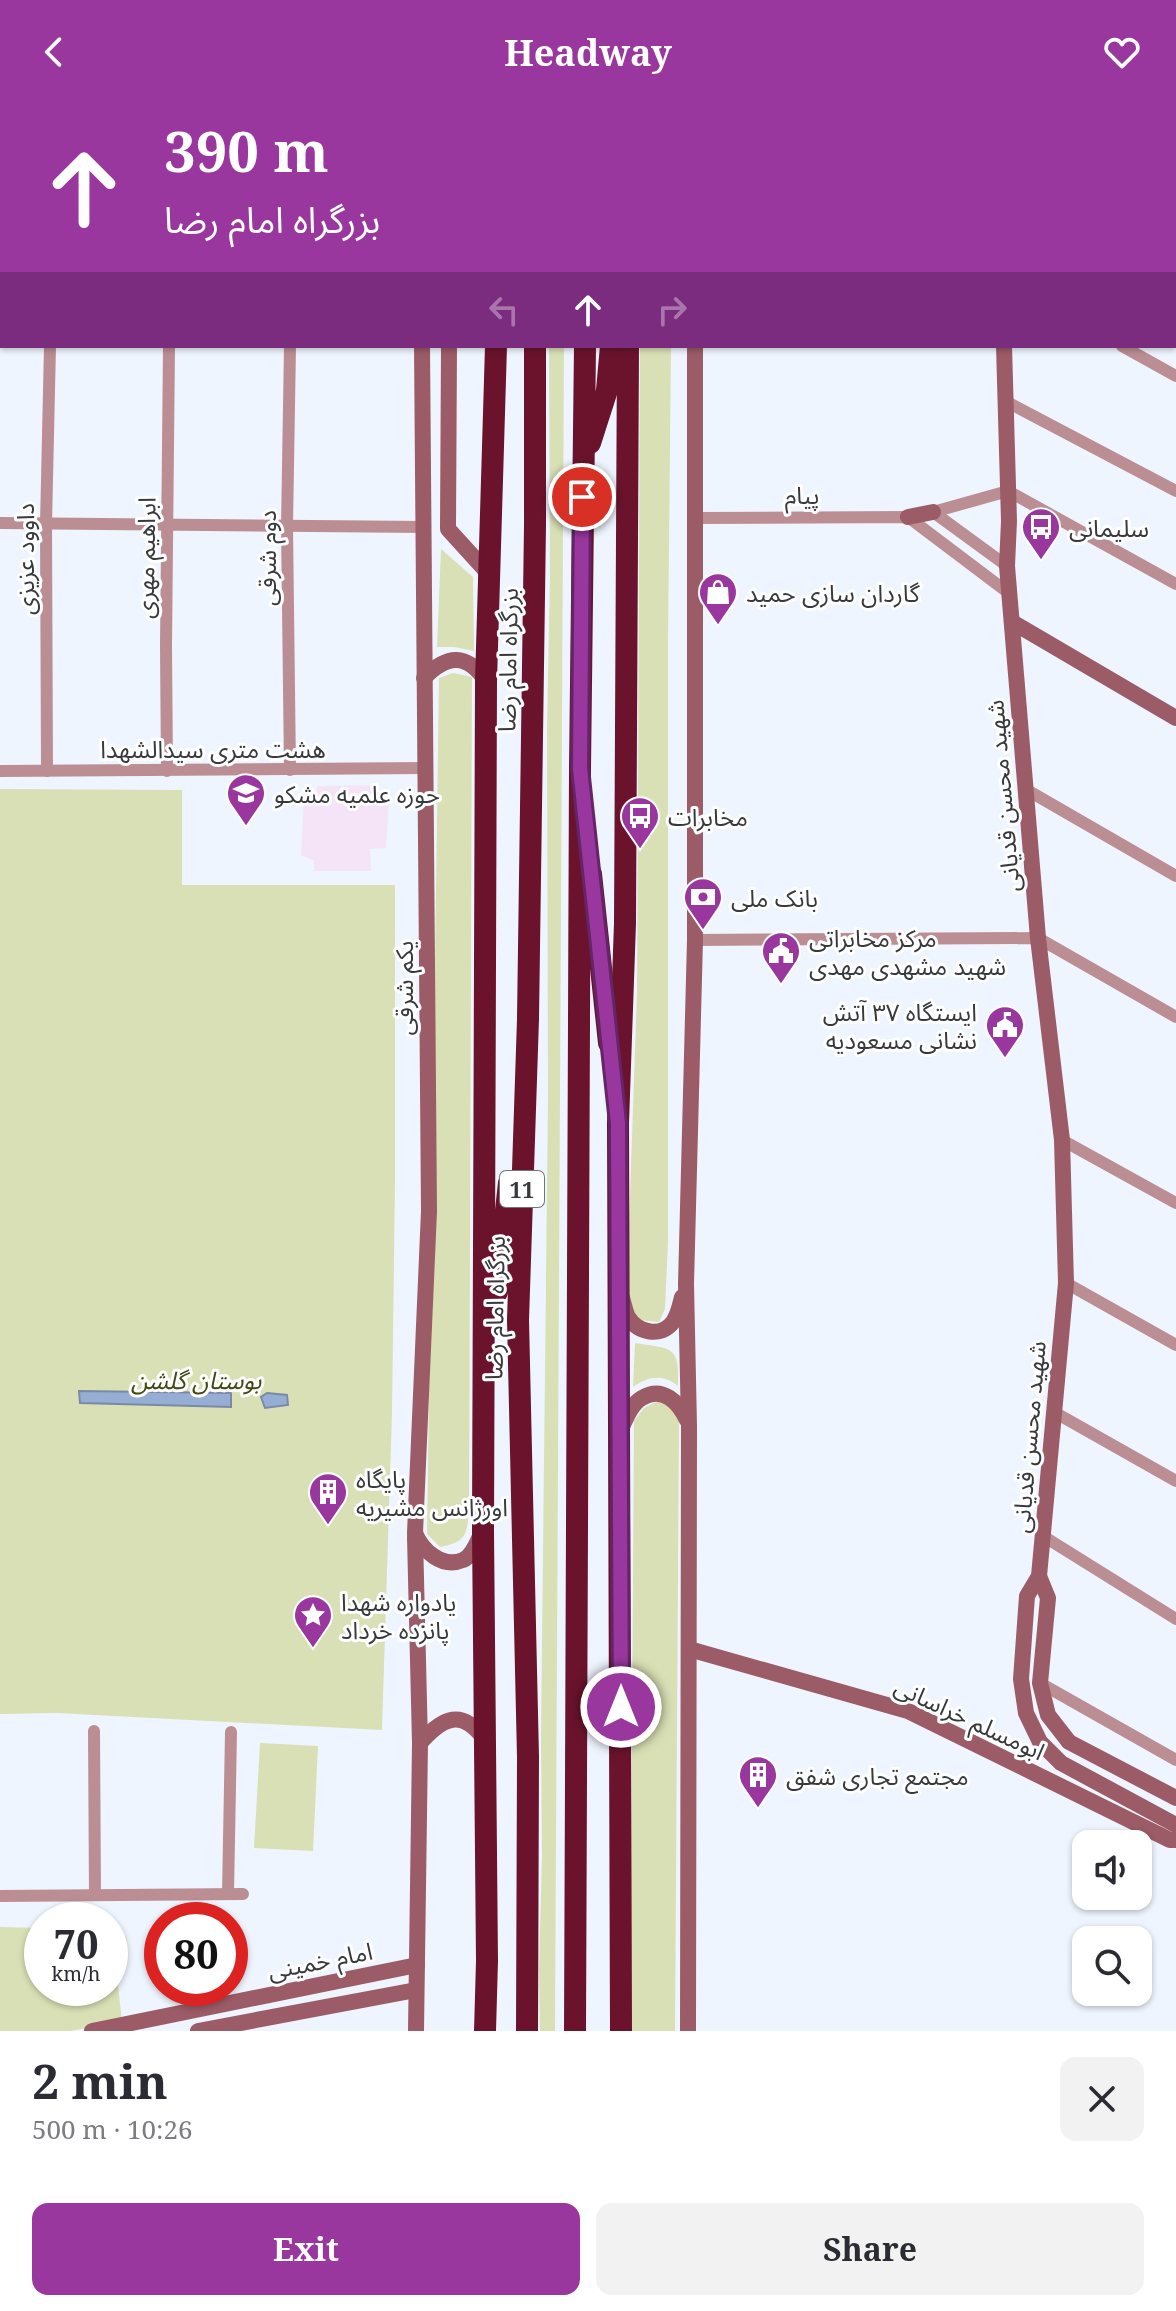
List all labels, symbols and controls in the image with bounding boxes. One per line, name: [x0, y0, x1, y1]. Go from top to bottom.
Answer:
text: Headway: [504, 28, 672, 77]
icon: back: [32, 30, 76, 74]
icon: heart: [1100, 30, 1144, 74]
text: 390 m: [164, 112, 329, 188]
icon: ahead: [32, 136, 136, 240]
text: بزرگراه امام رضا: [164, 195, 380, 244]
icon: left: [482, 288, 526, 332]
icon: ahead: [566, 288, 610, 332]
icon: right: [650, 288, 694, 332]
pin: [548, 463, 616, 531]
icon: arrive: [560, 475, 604, 519]
street label: پیام: [785, 478, 819, 514]
street label: ابراهیم مهری: [127, 497, 165, 619]
street label: داوود عزیزی: [8, 503, 41, 615]
bus stop icon: سلیمانی: [1020, 506, 1062, 561]
street label: دوم شرقی: [250, 510, 286, 606]
place label: سلیمانی: [1069, 511, 1149, 544]
shop icon: گاردان سازی حمید: [697, 571, 739, 626]
place label: گاردان سازی حمید: [746, 576, 921, 609]
street label: بزرگراه امام رضا: [489, 588, 528, 732]
street label: شهید محسن قدیانی: [977, 699, 1027, 893]
street label: هشت متری سیدالشهدا: [100, 732, 326, 765]
school or university icon: حوزه علمیه مشکو: [225, 772, 267, 827]
place label: حوزه علمیه مشکو: [274, 777, 440, 810]
bus stop icon: مخابرات: [619, 795, 661, 850]
place label: مخابرات: [668, 800, 748, 833]
bank icon: بانک ملی: [682, 876, 724, 931]
place label: بانک ملی: [731, 881, 818, 914]
place label: مرکز مخابراتی شهید مشهدی مهدی: [809, 921, 1006, 982]
public building icon: مرکز مخابراتی شهید مشهدی مهدی: [760, 930, 802, 985]
street label: یکم شرقی: [387, 940, 422, 1036]
place label: ایستگاه ۳۷ آتش نشانی مسعودیه: [823, 995, 977, 1056]
public building icon: ایستگاه ۳۷ آتش نشانی مسعودیه: [984, 1004, 1026, 1059]
road number: 11: [500, 1171, 544, 1207]
street label: بزرگراه امام رضا: [476, 1236, 515, 1380]
street label: شهید محسن قدیانی: [1003, 1340, 1053, 1534]
park label: بوستان گلشن: [131, 1363, 262, 1396]
place label: پایگاه اورژانس مشیریه: [356, 1462, 508, 1523]
building icon: پایگاه اورژانس مشیریه: [307, 1471, 349, 1526]
place label: یادواره شهدا پانزده خرداد: [341, 1585, 456, 1646]
place icon: یادواره شهدا پانزده خرداد: [292, 1594, 334, 1649]
position arrow: [579, 1665, 663, 1749]
street label: ابومسلم خراسانی: [889, 1669, 1050, 1769]
building icon: مجتمع تجاری شفق: [737, 1754, 779, 1809]
place label: مجتمع تجاری شفق: [786, 1759, 969, 1794]
map controls: [1072, 1830, 1152, 2006]
button: sound: [1072, 1830, 1152, 1910]
speed limit sign: 80: [144, 1902, 248, 2006]
text: 70: [53, 1916, 99, 1971]
button: search: [1072, 1926, 1152, 2006]
street label: امام خمینی: [265, 1934, 376, 1989]
text: km/h: [51, 1960, 101, 1987]
text: 2 min: [32, 2048, 168, 2113]
button: close: [1060, 2057, 1144, 2141]
text: 500 m · 10:26: [32, 2111, 193, 2147]
button: Exit: [32, 2203, 580, 2295]
button: Share: [596, 2203, 1144, 2295]

